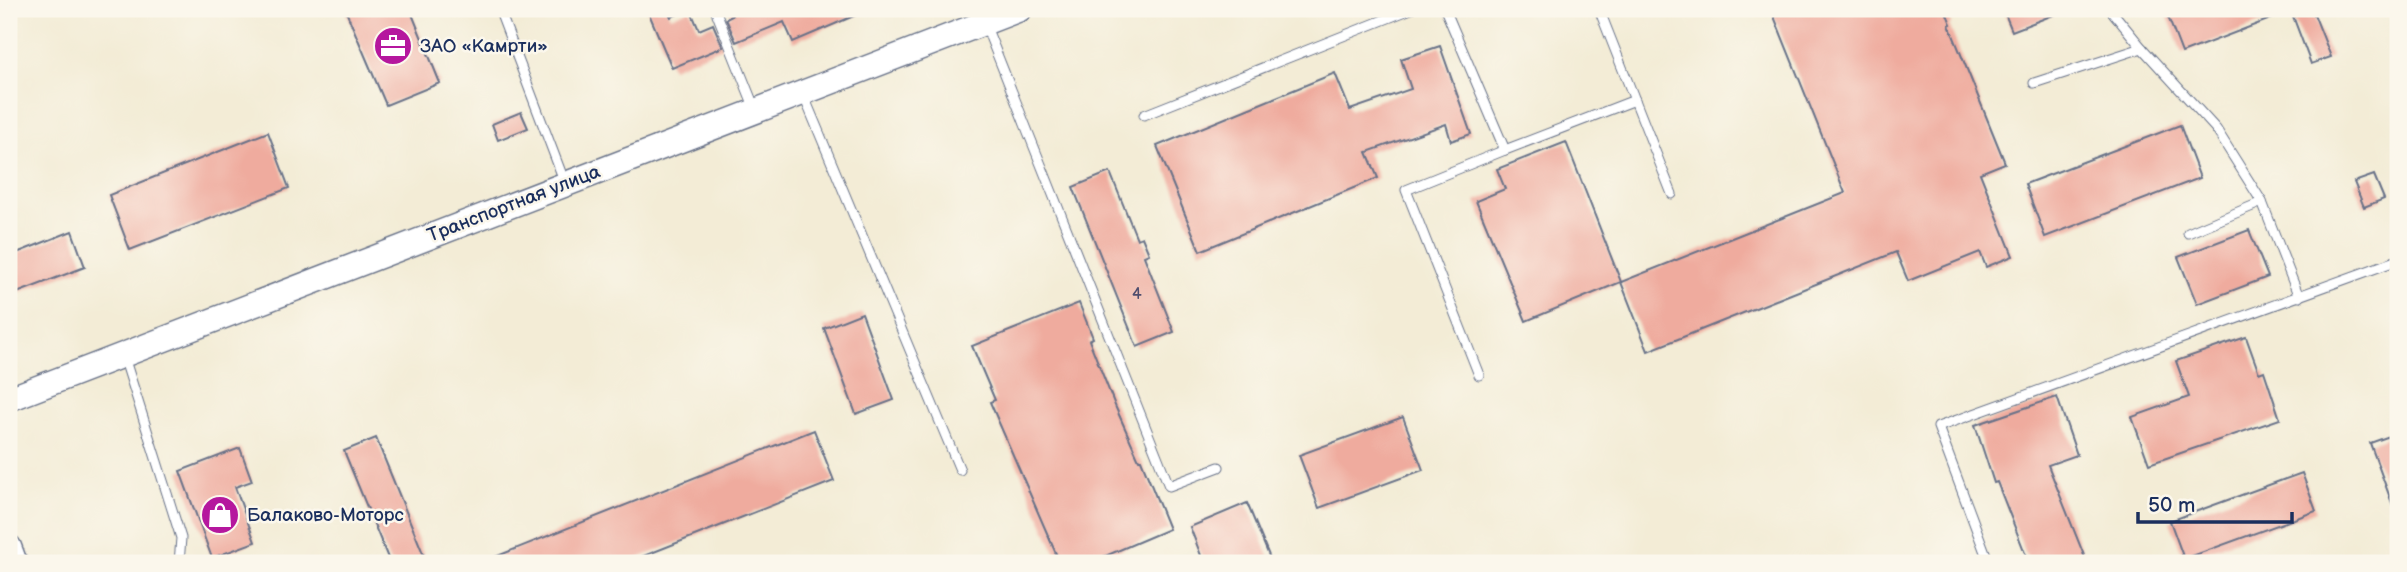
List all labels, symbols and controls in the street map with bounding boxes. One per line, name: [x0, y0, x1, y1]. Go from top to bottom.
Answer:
office icon: ЗАО «Камрти»: [372, 25, 414, 67]
place label: ЗАО «Камрти»: [420, 35, 548, 58]
street label: Транспортная улица: [424, 160, 604, 248]
house number: 4: [1132, 285, 1142, 304]
scale bar: [2138, 481, 2292, 525]
text: 50 m: [2148, 493, 2195, 518]
shop icon: Балаково-Моторс: [199, 494, 241, 536]
place label: Балаково-Моторс: [247, 504, 404, 527]

